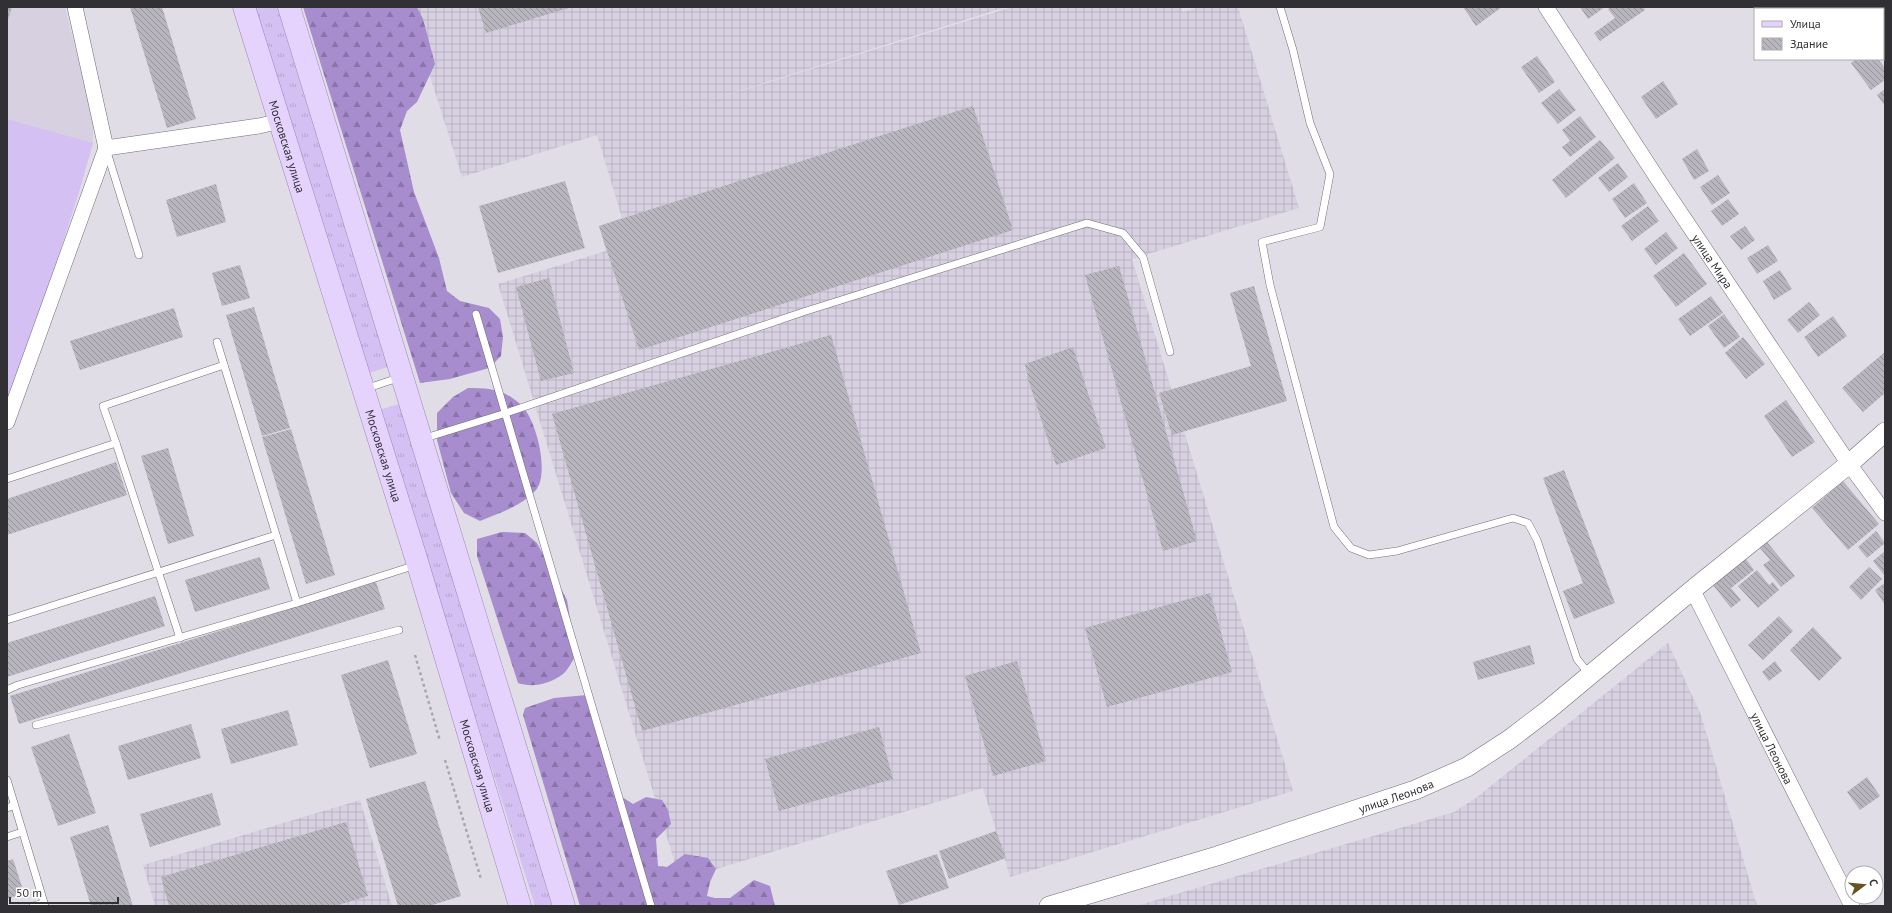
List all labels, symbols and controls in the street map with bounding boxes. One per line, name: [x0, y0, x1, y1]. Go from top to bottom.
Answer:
legend: [1754, 8, 1884, 60]
text: Улица: [1790, 16, 1821, 31]
text: Здание: [1790, 36, 1828, 51]
street label: Московская улица: [266, 98, 309, 194]
street label: улица Мира: [1689, 231, 1736, 291]
street label: Московская улица: [363, 408, 406, 504]
street label: улица Леонова: [1748, 710, 1797, 787]
street label: Московская улица: [457, 718, 499, 814]
street label: улица Леонова: [1356, 775, 1436, 816]
north arrow: [1844, 865, 1884, 905]
text: С: [1866, 877, 1881, 887]
scale bar: [10, 879, 118, 905]
text: 50 m: [16, 885, 42, 900]

